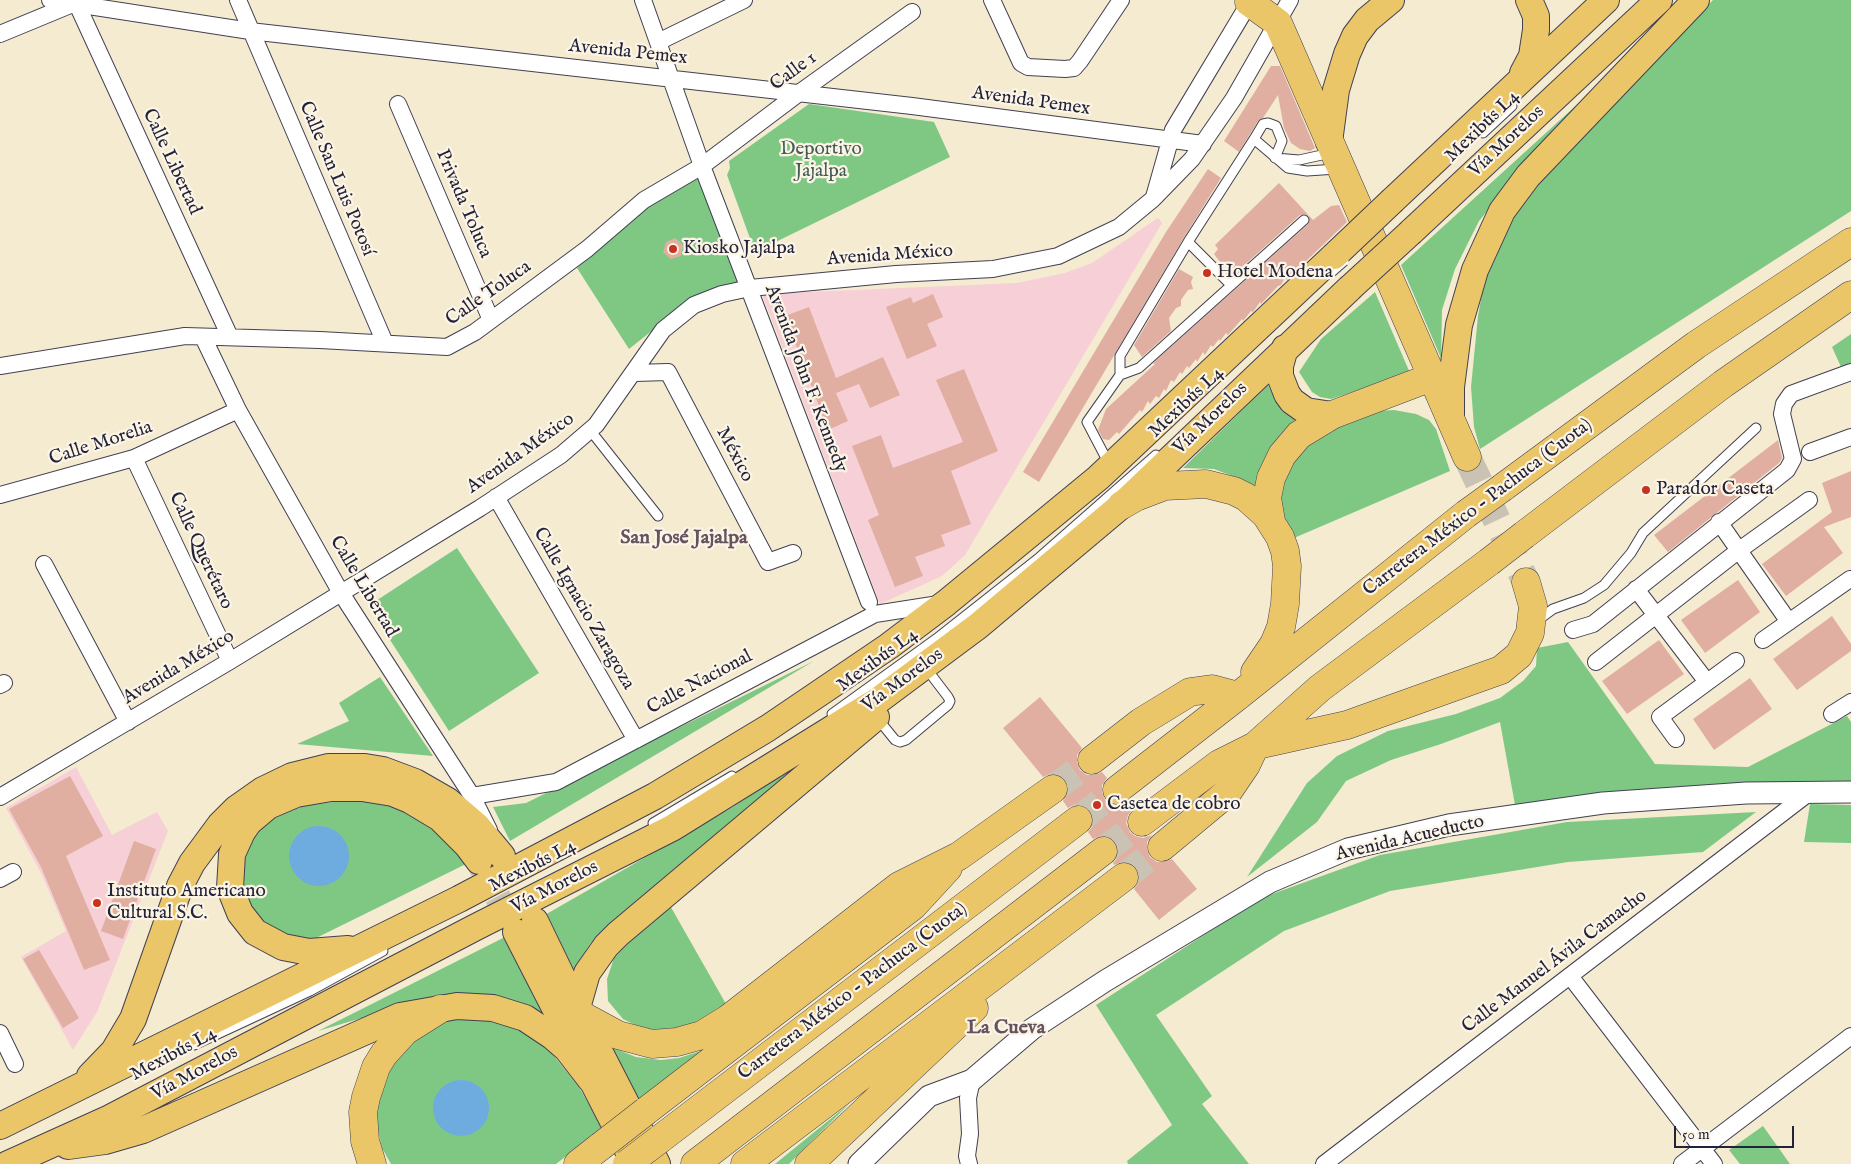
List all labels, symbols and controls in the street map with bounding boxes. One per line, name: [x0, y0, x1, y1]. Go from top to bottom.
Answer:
street label: Avenida Pemex: [568, 35, 688, 71]
street label: Calle 1: [766, 47, 822, 97]
street label: Avenida Pemex: [970, 82, 1092, 122]
street label: Mexibús L4: [1441, 86, 1525, 168]
street label: Calle San Luis Potosí: [293, 98, 379, 260]
street label: Vía Morelos: [1465, 101, 1549, 183]
street label: Calle Libertad: [137, 105, 205, 219]
park label: Deportivo Jajalpa: [780, 139, 862, 183]
street label: Privada Toluca: [430, 146, 496, 262]
place label: Kiosko Jajalpa: [683, 238, 795, 260]
street label: Avenida México: [826, 240, 954, 272]
marker: Kiosko Jajalpa: [667, 243, 679, 255]
street label: Calle Toluca: [442, 256, 536, 332]
place label: Hotel Modena: [1217, 262, 1333, 284]
marker: Hotel Modena: [1201, 267, 1213, 279]
street label: Avenida John F. Kennedy: [759, 282, 851, 476]
street label: Mexibús L4: [1145, 363, 1229, 443]
street label: Vía Morelos: [1169, 378, 1253, 460]
street label: Avenida México: [463, 408, 579, 500]
street label: Carretera México - Pachuca (Cuota): [1359, 414, 1597, 602]
street label: Calle Morelia: [47, 417, 155, 471]
street label: México: [710, 424, 758, 486]
place label: Parador Caseta: [1656, 479, 1774, 501]
marker: Parador Caseta: [1640, 484, 1652, 496]
street label: Calle Querétaro: [163, 489, 237, 613]
street label: Calle Ignacio Zaragoza: [527, 524, 639, 694]
district label: San José Jajalpa: [620, 527, 748, 551]
street label: Calle Libertad: [324, 532, 402, 642]
street label: Mexibús L4: [833, 624, 923, 698]
street label: Avenida México: [119, 626, 239, 710]
street label: Vía Morelos: [858, 644, 948, 718]
street label: Calle Nacional: [643, 646, 757, 720]
place label: Casetea de cobro: [1107, 794, 1241, 816]
marker: Casetea de cobro: [1091, 799, 1103, 811]
street label: Avenida Acueducto: [1334, 811, 1486, 867]
street label: Mexibús L4: [486, 835, 580, 899]
street label: Vía Morelos: [508, 856, 602, 920]
place label: Instituto Americano Cultural S.C.: [107, 881, 266, 925]
street label: Calle Manuel Ávila Camacho: [1458, 885, 1652, 1039]
marker: Instituto Americano Cultural S.C.: [91, 897, 103, 909]
street label: Carretera México - Pachuca (Cuota): [734, 898, 972, 1086]
district label: La Cueva: [967, 1017, 1045, 1041]
street label: Mexibús L4: [127, 1023, 221, 1087]
street label: Vía Morelos: [148, 1042, 242, 1106]
scale bar: [1676, 1116, 1796, 1148]
text: 50 m: [1682, 1125, 1710, 1144]

